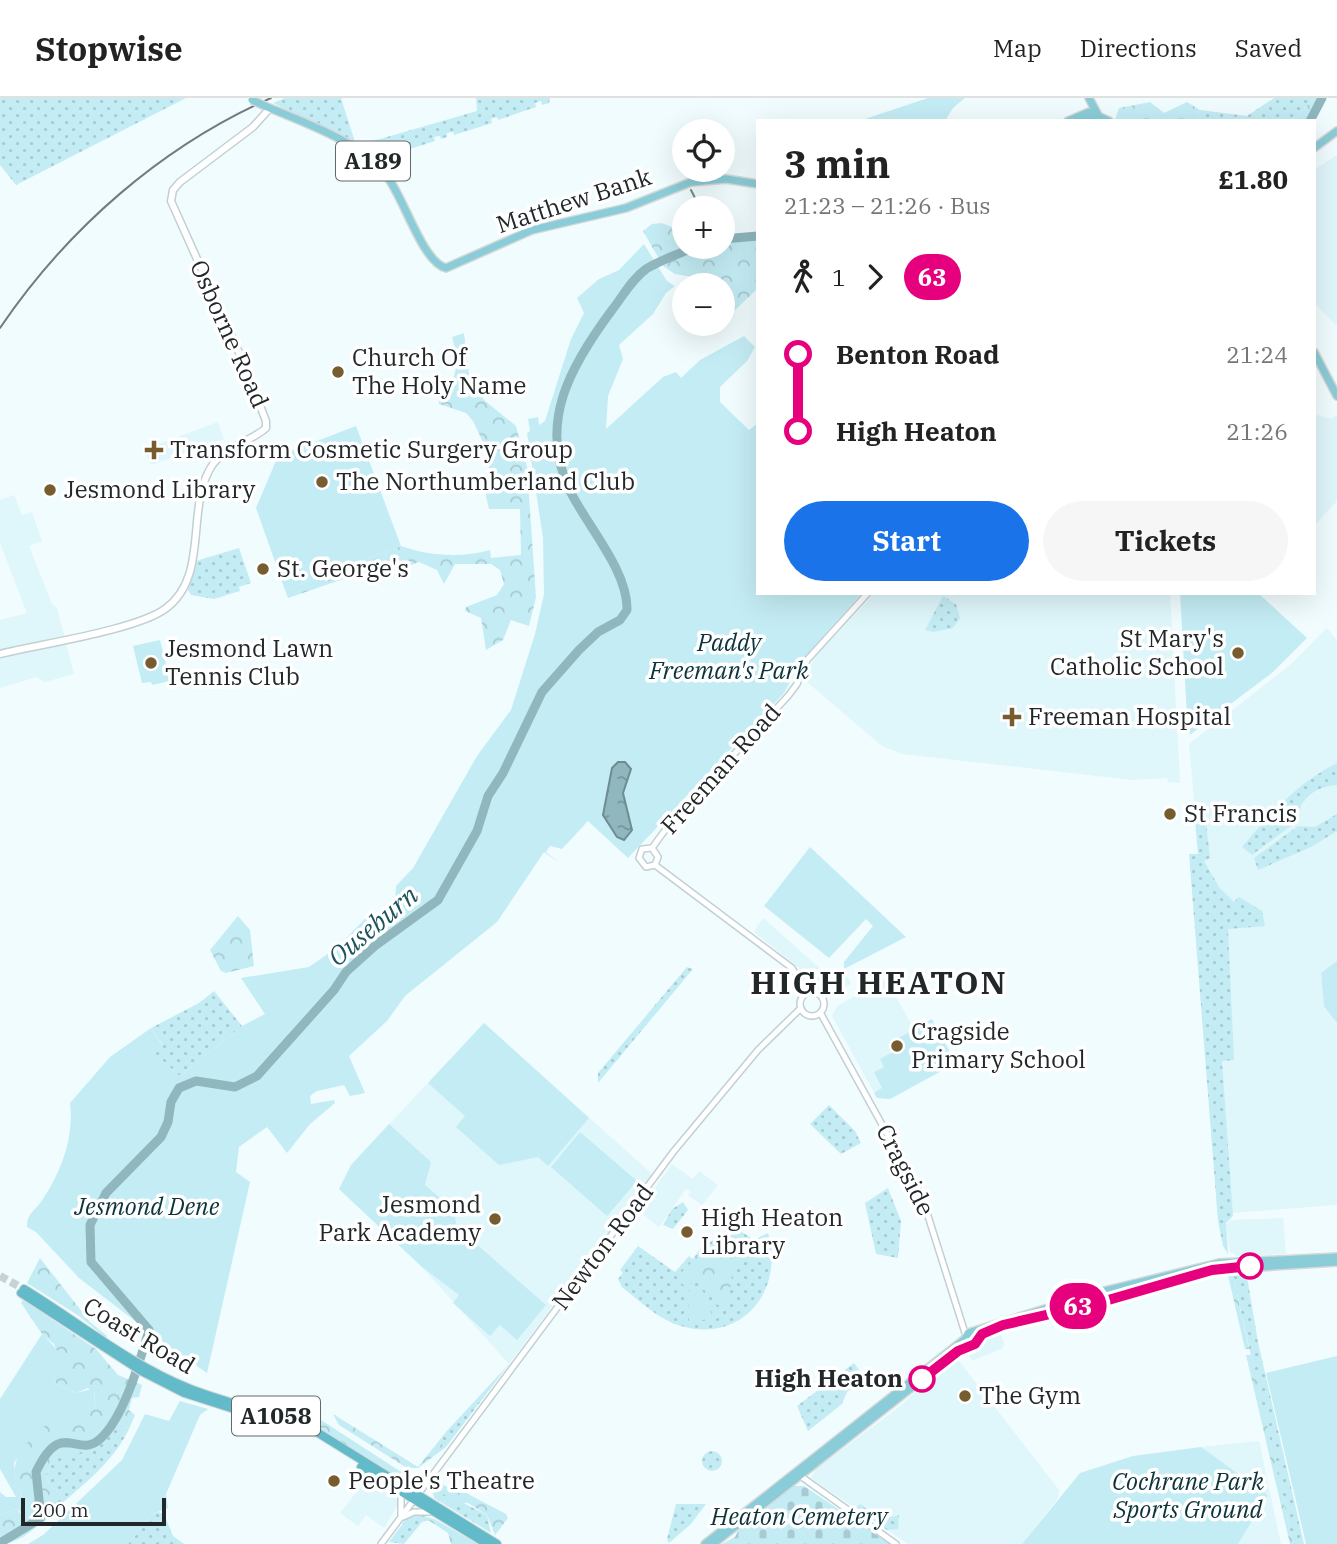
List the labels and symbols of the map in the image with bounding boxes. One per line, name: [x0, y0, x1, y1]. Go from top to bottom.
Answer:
road number: A189: [336, 142, 410, 180]
street label: Matthew Bank: [492, 160, 655, 240]
street label: Osborne Road: [183, 255, 277, 413]
place label: Church Of The Holy Name: [352, 341, 526, 401]
marker: Church Of The Holy Name: [330, 364, 346, 380]
place label: Transform Cosmetic Surgery Group: [170, 433, 573, 465]
marker: Transform Cosmetic Surgery Group: [144, 440, 164, 460]
place label: The Northumberland Club: [336, 465, 635, 497]
place label: Jesmond Library: [64, 473, 255, 505]
marker: The Northumberland Club: [314, 474, 330, 490]
marker: Jesmond Library: [42, 482, 58, 498]
place label: St. George's: [277, 552, 409, 584]
marker: St. George's: [255, 561, 271, 577]
place label: St Mary's Catholic School: [1050, 622, 1224, 682]
park label: Paddy Freeman's Park: [648, 626, 809, 686]
place label: Jesmond Lawn Tennis Club: [165, 632, 333, 692]
marker: St Mary's Catholic School: [1230, 645, 1246, 661]
marker: Jesmond Lawn Tennis Club: [143, 655, 159, 671]
street label: Freeman Road: [653, 696, 787, 840]
place label: Freeman Hospital: [1028, 700, 1231, 732]
marker: Freeman Hospital: [1002, 707, 1022, 727]
place label: St Francis: [1184, 797, 1297, 829]
marker: St Francis: [1162, 806, 1178, 822]
water label: Ouseburn: [320, 877, 425, 973]
district label: HIGH HEATON: [750, 961, 1008, 1003]
place label: Cragside Primary School: [911, 1015, 1086, 1075]
marker: Cragside Primary School: [889, 1038, 905, 1054]
street label: Cragside: [869, 1118, 943, 1221]
street label: Newton Road: [544, 1177, 660, 1316]
place label: Jesmond Park Academy: [318, 1188, 481, 1248]
park label: Jesmond Dene: [74, 1190, 220, 1222]
place label: High Heaton Library: [701, 1201, 843, 1261]
marker: Jesmond Park Academy: [487, 1211, 503, 1227]
marker: High Heaton Library: [679, 1224, 695, 1240]
unlabelled marker: [1237, 1253, 1263, 1279]
line badge: 63: [1046, 1283, 1110, 1329]
street label: Coast Road: [78, 1289, 201, 1381]
place label: High Heaton: [755, 1362, 903, 1394]
marker: High Heaton: [909, 1366, 935, 1392]
place label: The Gym: [979, 1379, 1081, 1411]
marker: The Gym: [957, 1388, 973, 1404]
road number: A1058: [232, 1396, 320, 1436]
place label: People's Theatre: [348, 1464, 535, 1496]
park label: Cochrane Park Sports Ground: [1112, 1465, 1264, 1525]
marker: People's Theatre: [326, 1473, 342, 1489]
scale bar: [21, 1495, 166, 1527]
park label: Heaton Cemetery: [710, 1500, 889, 1532]

